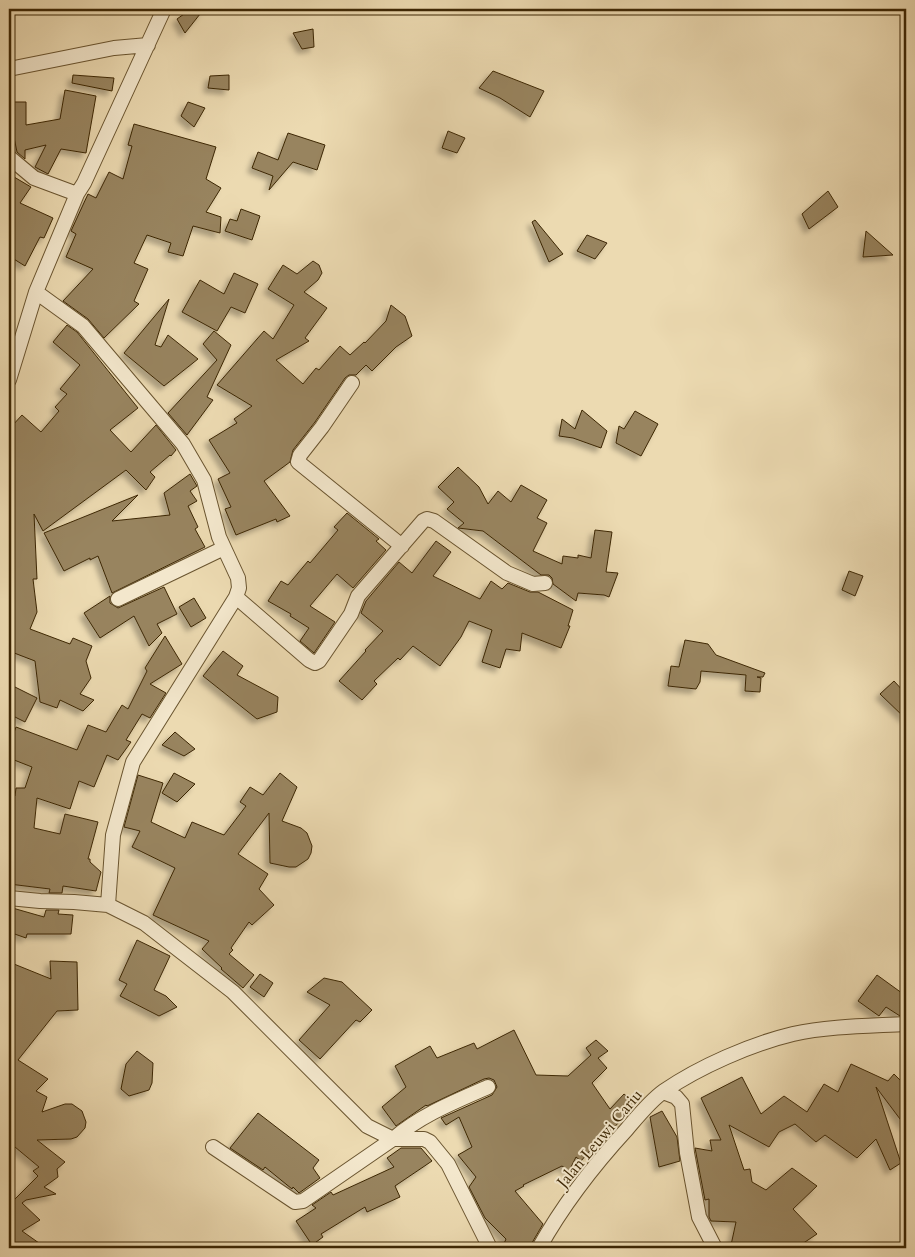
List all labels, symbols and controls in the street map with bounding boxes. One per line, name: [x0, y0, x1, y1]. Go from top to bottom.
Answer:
street label: Jalan Leuwi Cariu: [551, 1085, 648, 1194]

